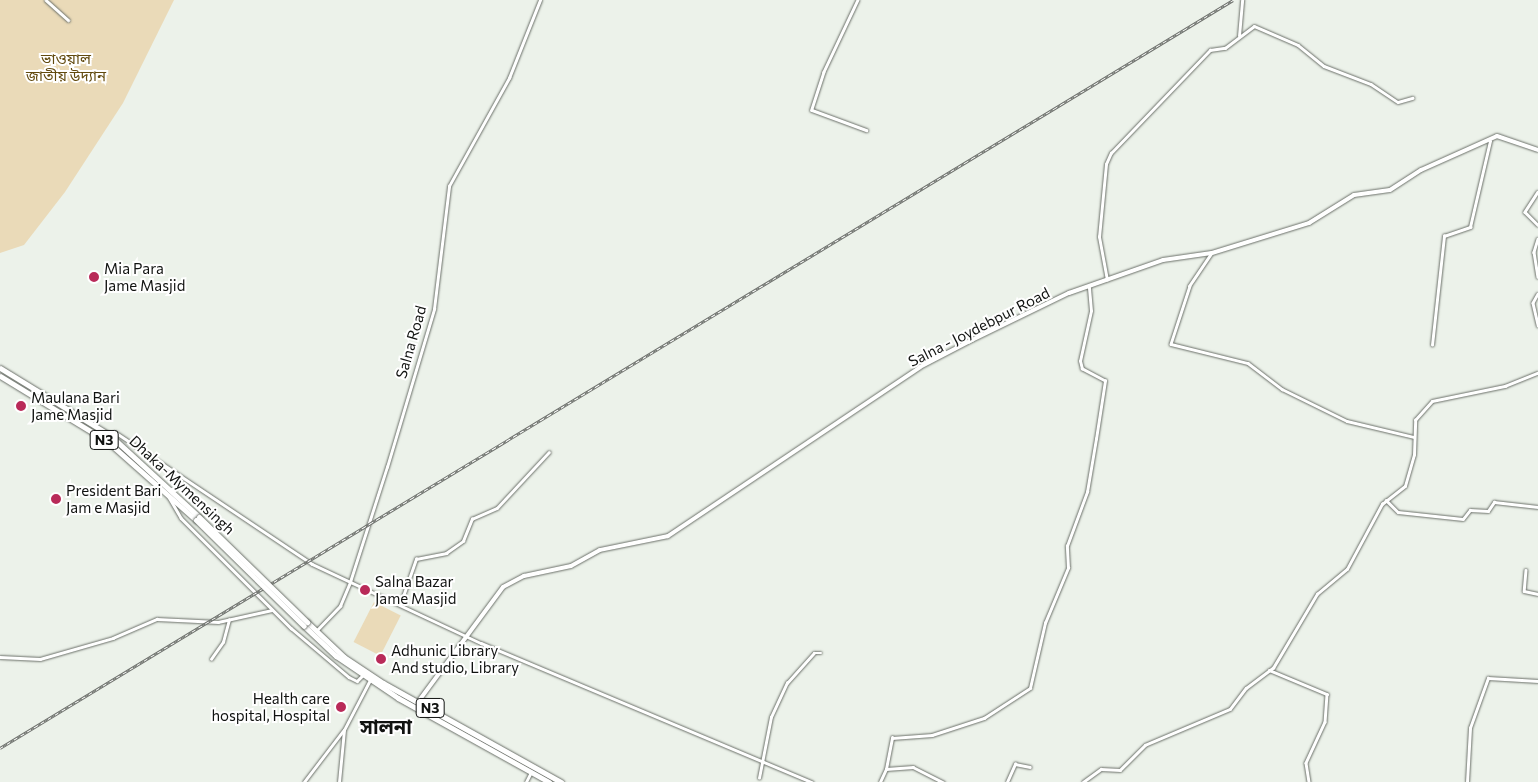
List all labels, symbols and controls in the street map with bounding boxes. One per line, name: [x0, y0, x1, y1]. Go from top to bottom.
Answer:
park label: ভাওয়াল জাতীয় উদ্যান: [26, 49, 106, 84]
place label: Mia Para Jame Masjid: [104, 259, 185, 294]
marker: Mia Para Jame Masjid: [88, 271, 100, 283]
street label: Salna - Joydebpur Road: [905, 284, 1053, 370]
street label: Salna Road: [392, 304, 430, 380]
place label: Maulana Bari Jame Masjid: [31, 388, 120, 423]
marker: Maulana Bari Jame Masjid: [15, 400, 27, 412]
road number: N3: [89, 428, 119, 452]
street label: Dhaka-Mymensingh: [126, 432, 238, 538]
place label: President Bari Jam e Masjid: [66, 481, 161, 516]
marker: President Bari Jam e Masjid: [50, 493, 62, 505]
place label: Salna Bazar Jame Masjid: [375, 572, 456, 607]
marker: Salna Bazar Jame Masjid: [359, 584, 371, 596]
place label: Adhunic Library And studio, Library: [391, 641, 519, 676]
marker: Adhunic Library And studio, Library: [375, 653, 387, 665]
place label: Health care hospital, Hospital: [212, 689, 330, 724]
road number: N3: [415, 696, 445, 720]
marker: Health care hospital, Hospital: [334, 700, 348, 714]
district label: সালনা: [360, 714, 412, 738]

